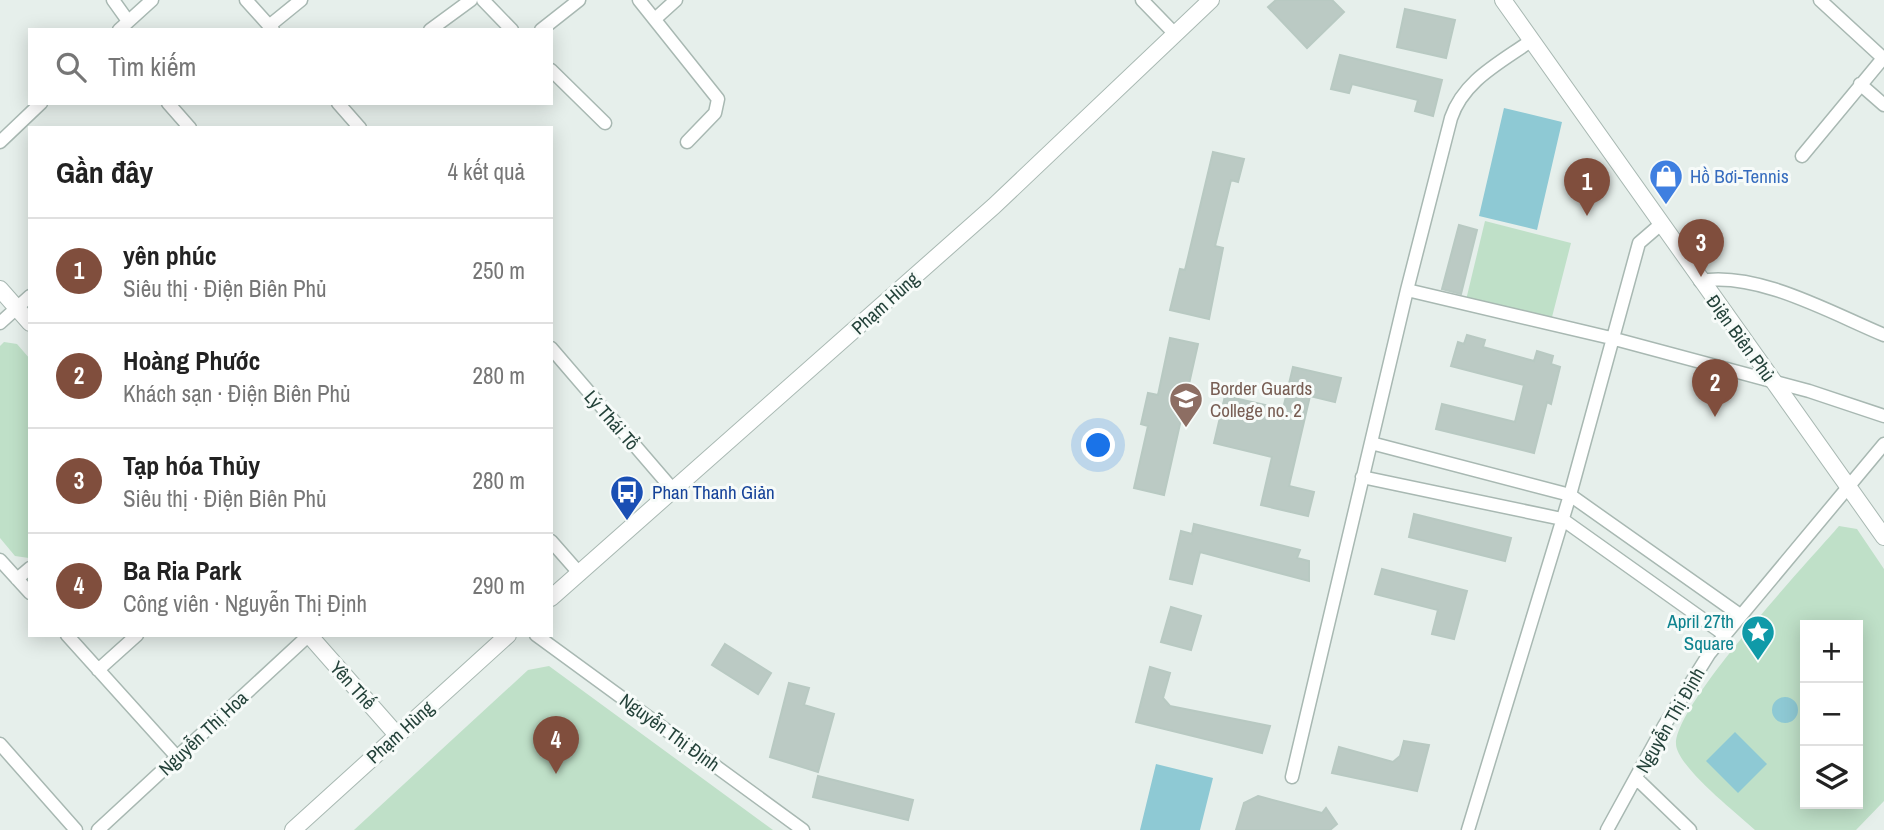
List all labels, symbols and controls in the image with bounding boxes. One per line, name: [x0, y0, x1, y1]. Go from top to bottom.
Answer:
search box: [28, 28, 553, 105]
icon: search: [52, 48, 90, 86]
text: Tìm kiếm: [108, 49, 196, 84]
text: Gần đây: [56, 152, 153, 192]
text: 4 kết quả: [447, 156, 525, 187]
shop icon: Hồ Bơi-Tennis: [1647, 157, 1685, 206]
pin: 1: [1564, 158, 1610, 216]
place label: Hồ Bơi-Tennis: [1690, 163, 1789, 189]
pin: 3: [1678, 219, 1724, 277]
text: yên phúc: [123, 238, 217, 273]
text: 1: [74, 255, 84, 286]
text: 250 m: [473, 255, 525, 286]
street label: Phạm Hùng: [846, 266, 925, 340]
text: Siêu thị · Điện Biên Phủ: [123, 273, 326, 304]
street label: Điện Biên Phủ: [1701, 289, 1781, 387]
text: Hoàng Phước: [123, 343, 260, 378]
pin: 2: [1692, 359, 1738, 417]
text: 2: [74, 360, 84, 391]
text: 280 m: [473, 360, 525, 391]
place label: Border Guards College no. 2: [1210, 375, 1312, 423]
text: Khách sạn · Điện Biên Phủ: [123, 378, 351, 409]
school or university icon: Border Guards College no. 2: [1167, 380, 1205, 429]
street label: Lý Thái Tổ: [579, 384, 645, 456]
your location: [1081, 428, 1115, 462]
text: Tạp hóa Thủy: [123, 448, 260, 483]
text: 3: [74, 465, 84, 496]
text: 280 m: [473, 465, 525, 496]
bus stop icon: Phan Thanh Giản: [608, 473, 646, 522]
place label: Phan Thanh Giản: [652, 479, 775, 505]
text: Siêu thị · Điện Biên Phủ: [123, 483, 326, 514]
text: Ba Ria Park: [123, 553, 242, 588]
text: 4: [74, 570, 84, 601]
text: 290 m: [473, 570, 525, 601]
text: Công viên · Nguyễn Thị Định: [123, 588, 367, 619]
place label: April 27th Square: [1666, 608, 1734, 656]
place icon: April 27th Square: [1739, 613, 1777, 662]
map controls: [1800, 620, 1863, 809]
button: +: [1800, 620, 1863, 683]
street label: Yên Thế: [324, 655, 382, 715]
street label: Nguyễn Thị Định: [1629, 663, 1711, 777]
button: −: [1800, 683, 1863, 746]
street label: Nguyễn Thị Hoa: [153, 685, 253, 781]
street label: Nguyễn Thị Định: [615, 687, 725, 777]
street label: Phạm Hùng: [361, 695, 440, 769]
pin: 4: [533, 716, 579, 774]
button: layers: [1800, 746, 1863, 809]

